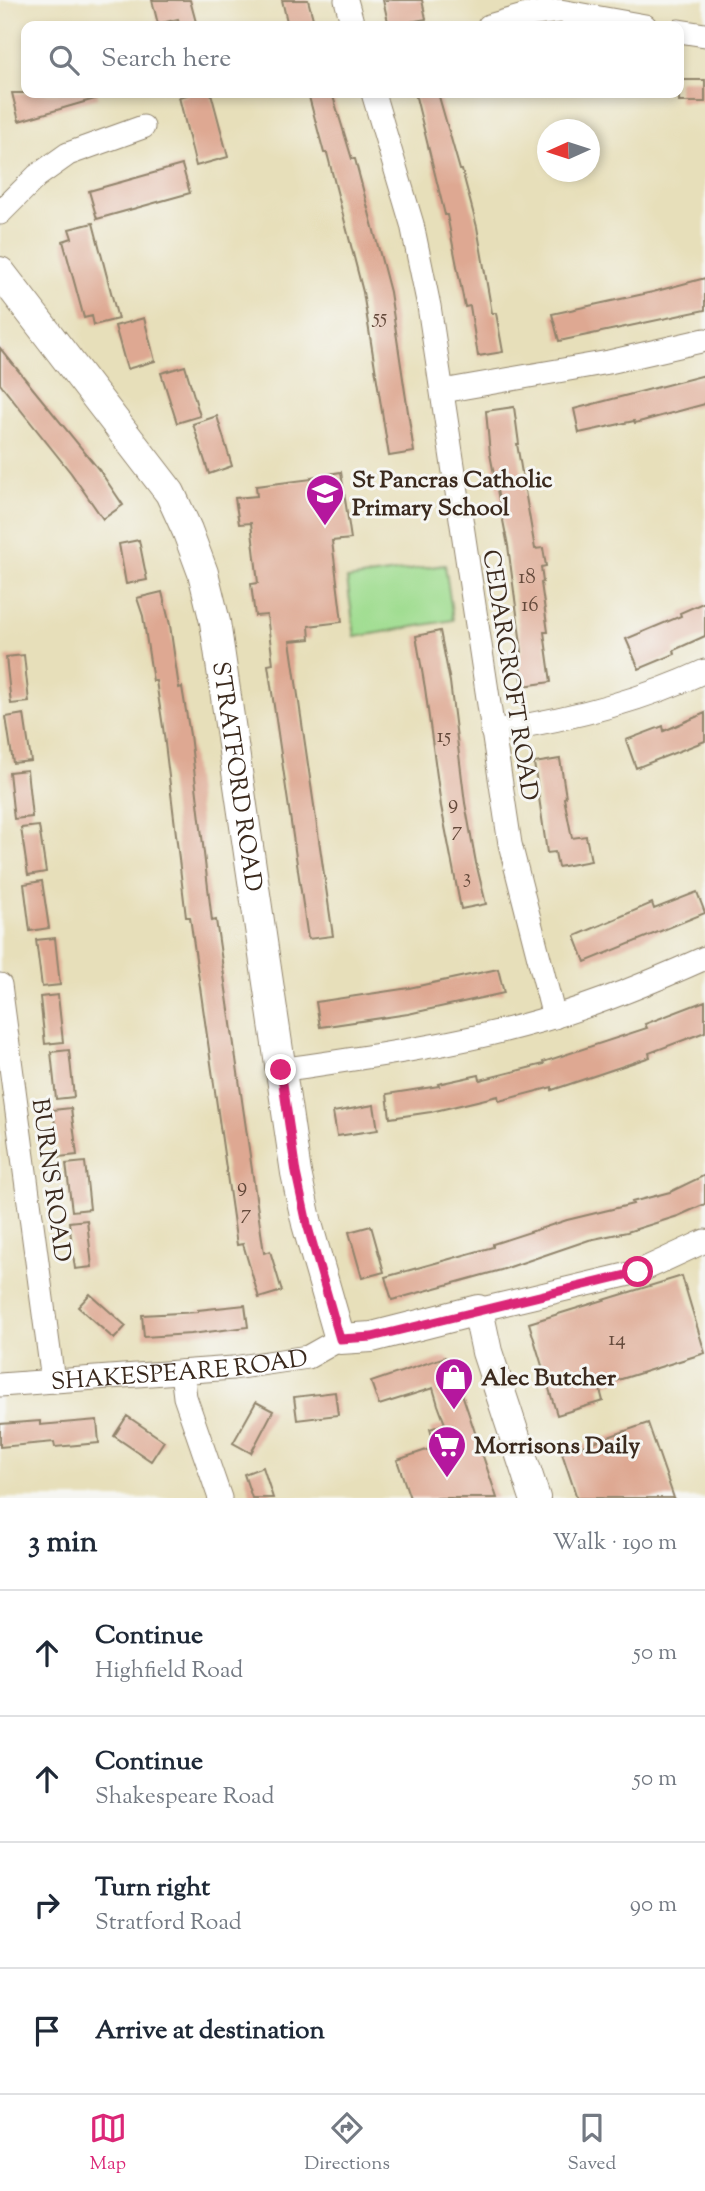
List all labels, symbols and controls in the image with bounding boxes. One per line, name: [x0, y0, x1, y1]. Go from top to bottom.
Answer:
search box: [21, 21, 684, 98]
icon: search: [45, 41, 83, 79]
text: Search here: [101, 41, 231, 78]
north arrow: [537, 119, 600, 182]
house number: 55: [372, 303, 387, 333]
place label: St Pancras Catholic Primary School: [352, 464, 553, 526]
school or university icon: St Pancras Catholic Primary School: [304, 472, 346, 527]
street label: CEDARCROFT ROAD: [472, 547, 546, 803]
house number: 18: [518, 563, 536, 593]
house number: 16: [521, 591, 539, 621]
street label: STRATFORD ROAD: [202, 659, 269, 894]
house number: 15: [437, 722, 451, 752]
house number: 9: [448, 789, 458, 819]
house number: 7: [452, 816, 463, 846]
house number: 3: [463, 863, 471, 893]
route end: [265, 1054, 296, 1085]
street label: BURNS ROAD: [22, 1096, 78, 1264]
house number: 9: [237, 1172, 247, 1202]
house number: 7: [241, 1199, 252, 1229]
route start: [622, 1256, 653, 1287]
house number: 14: [608, 1325, 626, 1355]
street label: SHAKESPEARE ROAD: [50, 1342, 310, 1400]
shop icon: Alec Butcher: [433, 1356, 475, 1411]
place label: Alec Butcher: [481, 1362, 617, 1396]
supermarket icon: Morrisons Daily: [426, 1424, 468, 1479]
place label: Morrisons Daily: [474, 1430, 640, 1464]
text: 3 min: [28, 1522, 98, 1565]
text: Walk · 190 m: [553, 1527, 677, 1560]
text: Continue: [95, 1618, 203, 1655]
icon: ahead: [28, 1634, 66, 1672]
text: 50 m: [633, 1637, 677, 1670]
text: Highfield Road: [95, 1655, 243, 1688]
text: Continue: [95, 1744, 203, 1781]
icon: ahead: [28, 1760, 66, 1798]
text: 50 m: [633, 1763, 677, 1796]
text: Shakespeare Road: [95, 1781, 274, 1814]
text: Turn right: [95, 1870, 210, 1907]
icon: right: [28, 1886, 66, 1924]
text: 90 m: [630, 1889, 677, 1922]
text: Stratford Road: [95, 1907, 242, 1940]
icon: arrive: [28, 2012, 66, 2050]
text: Arrive at destination: [95, 2013, 325, 2050]
tab: Map: [89, 2109, 127, 2178]
tab: Directions: [304, 2109, 390, 2178]
tab: Saved: [567, 2109, 616, 2178]

